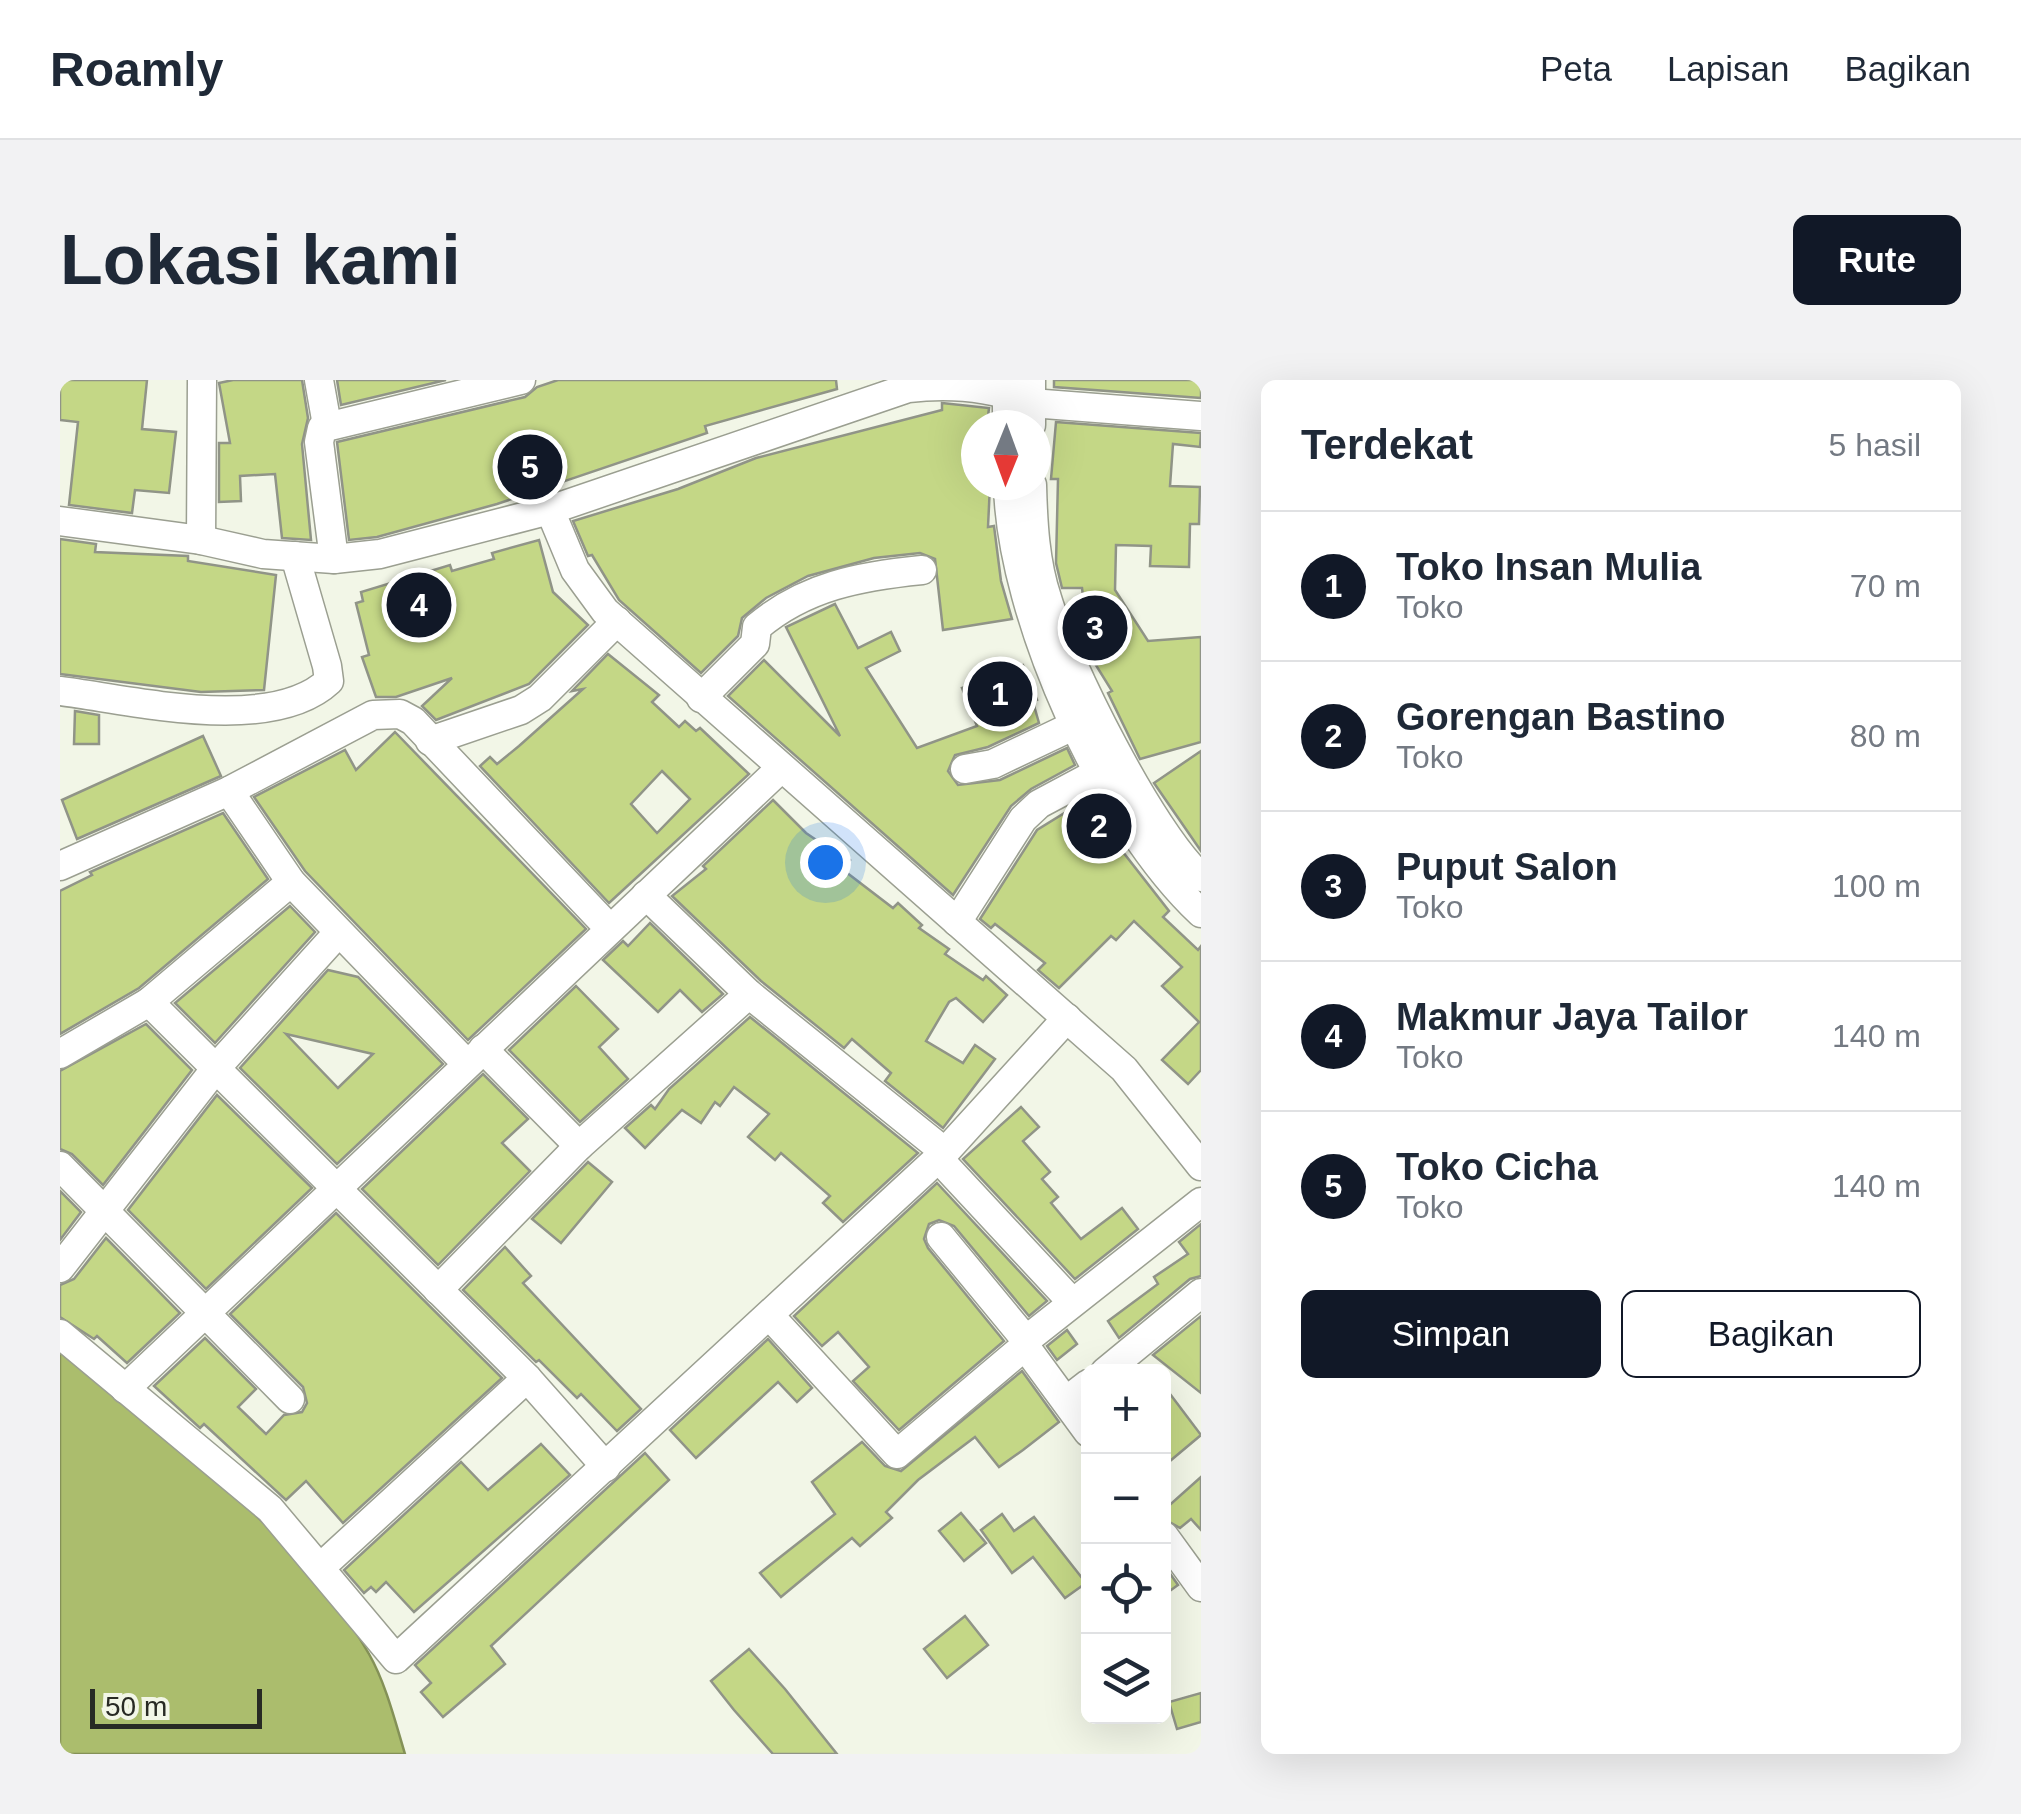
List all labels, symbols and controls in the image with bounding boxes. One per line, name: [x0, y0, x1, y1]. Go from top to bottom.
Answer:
text: Roamly: [50, 43, 223, 96]
text: Peta: [1540, 49, 1612, 88]
text: Lapisan: [1667, 49, 1790, 88]
text: Bagikan: [1845, 49, 1971, 88]
button: Rute: [1793, 215, 1961, 305]
text: Lokasi kami: [60, 221, 461, 299]
north arrow: [961, 410, 1051, 500]
text: Terdekat: [1301, 421, 1473, 468]
text: 5 hasil: [1829, 427, 1921, 463]
pin: 5: [498, 429, 562, 504]
text: Toko Insan Mulia: [1396, 546, 1701, 588]
pin: 4: [386, 568, 452, 642]
text: 1: [1325, 568, 1342, 604]
text: 70 m: [1850, 568, 1921, 604]
text: Toko: [1396, 589, 1464, 625]
pin: 3: [1062, 590, 1128, 666]
pin: 1: [968, 656, 1032, 732]
text: Gorengan Bastino: [1396, 696, 1725, 738]
text: 2: [1325, 718, 1342, 754]
text: 80 m: [1850, 718, 1921, 754]
text: Toko: [1396, 739, 1464, 775]
pin: 2: [1066, 788, 1132, 864]
your location: [800, 837, 851, 888]
text: Puput Salon: [1396, 846, 1618, 888]
text: 3: [1325, 868, 1342, 904]
text: 100 m: [1832, 868, 1921, 904]
text: Toko: [1396, 889, 1464, 925]
text: Makmur Jaya Tailor: [1396, 996, 1748, 1038]
text: 4: [1325, 1018, 1342, 1054]
text: 140 m: [1832, 1018, 1921, 1054]
text: Toko: [1396, 1039, 1464, 1075]
text: Toko Cicha: [1396, 1146, 1598, 1188]
text: 5: [1325, 1168, 1342, 1204]
text: 140 m: [1832, 1168, 1921, 1204]
text: Toko: [1396, 1189, 1464, 1225]
button: Simpan: [1301, 1290, 1601, 1378]
button: Bagikan: [1621, 1290, 1921, 1378]
map controls: [1081, 1364, 1171, 1724]
button: +: [1081, 1364, 1171, 1454]
button: −: [1081, 1454, 1171, 1544]
button: locate: [1081, 1544, 1171, 1634]
button: layers: [1081, 1634, 1171, 1724]
scale bar: [90, 1684, 262, 1728]
text: 50 m: [105, 1691, 167, 1722]

